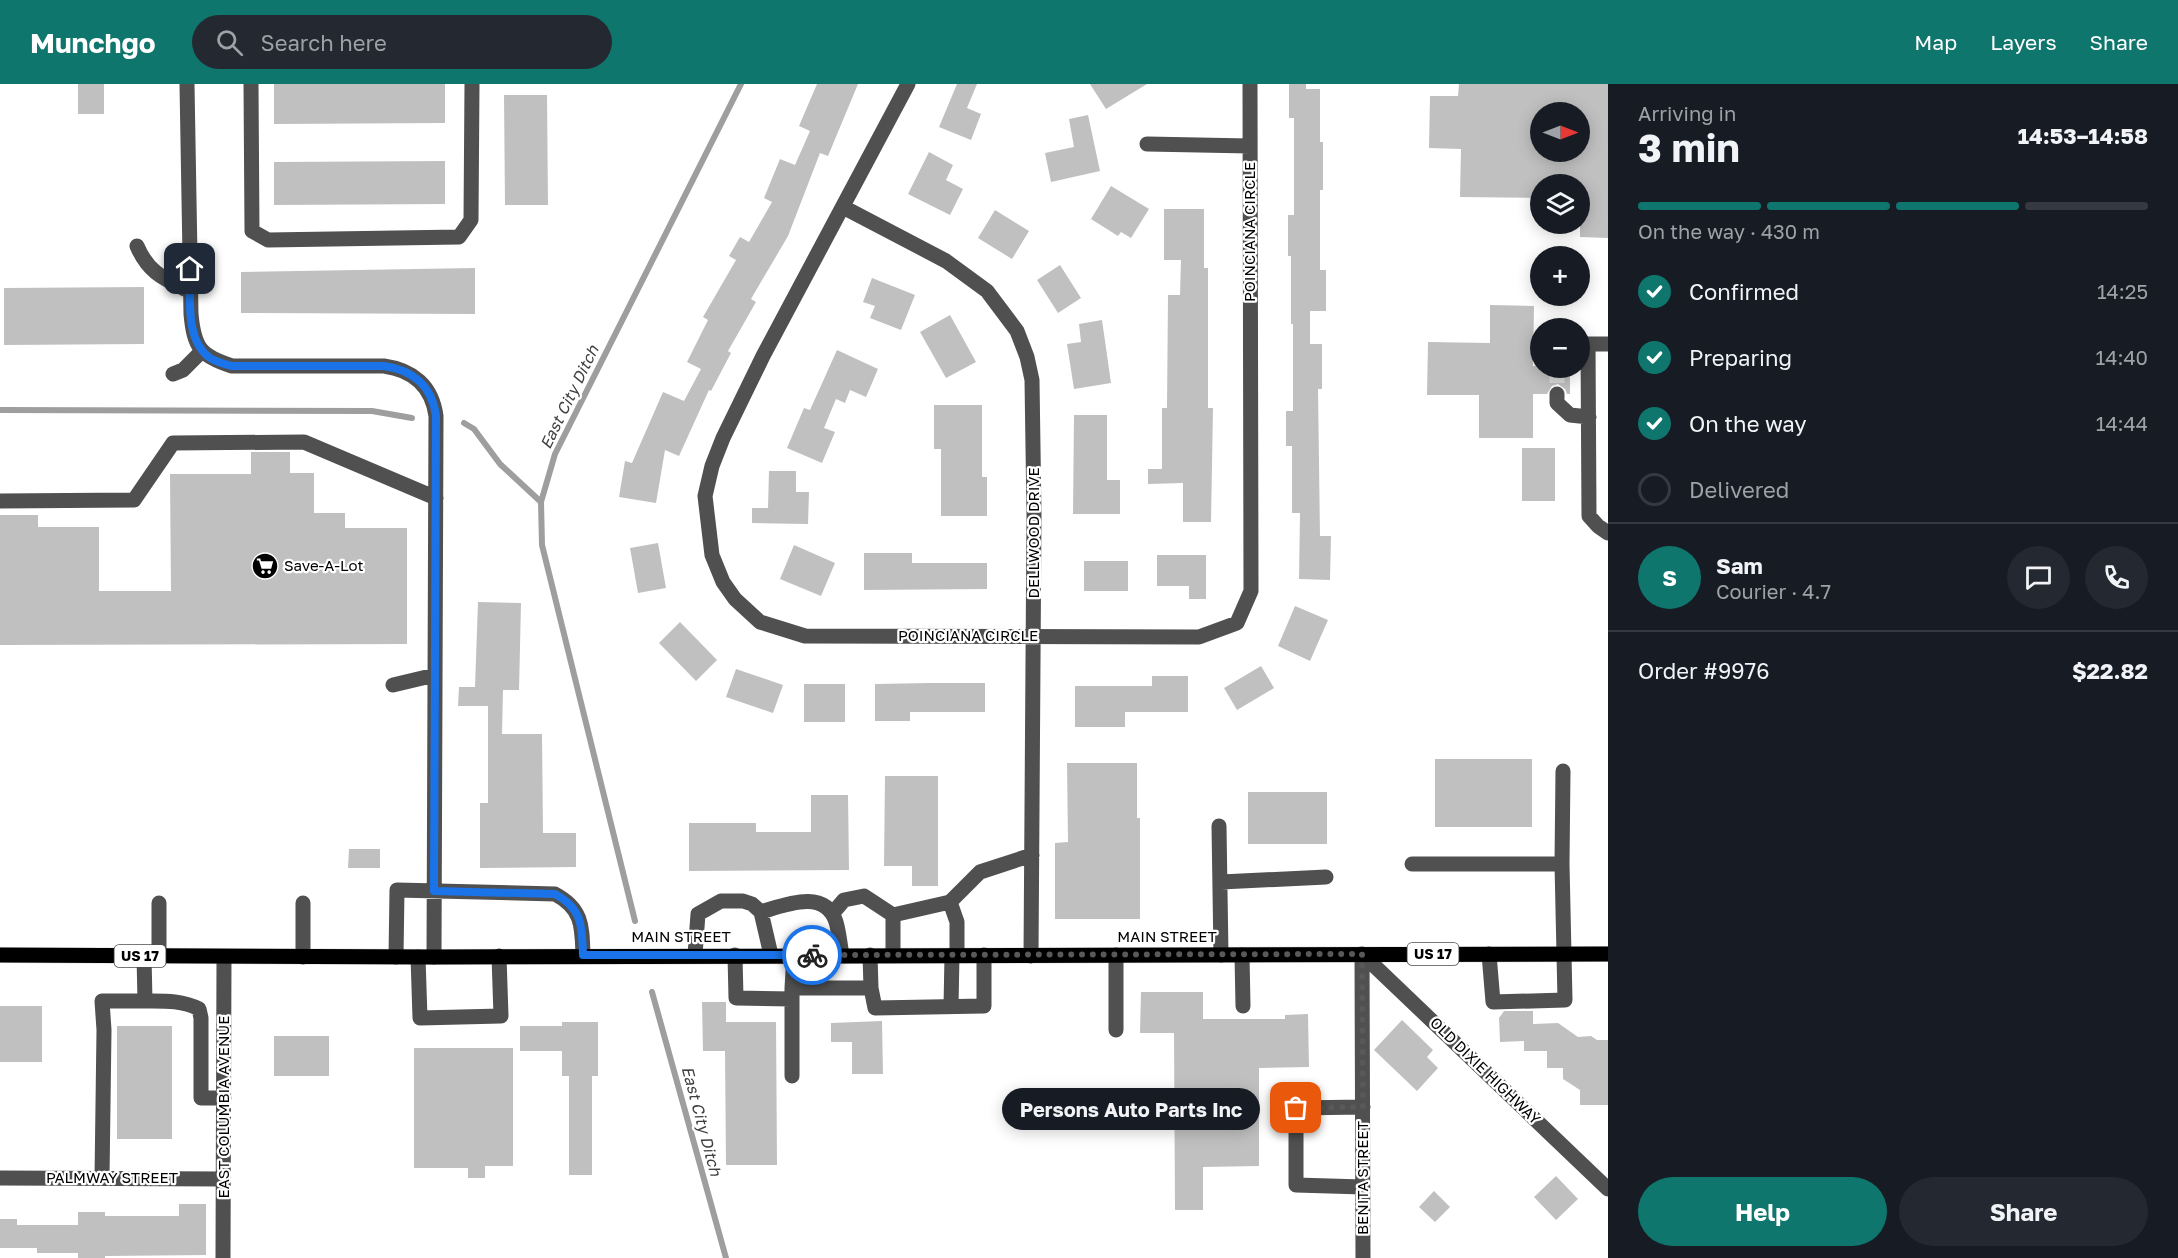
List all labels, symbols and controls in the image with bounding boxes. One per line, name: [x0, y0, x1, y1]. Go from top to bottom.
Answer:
search box: [192, 15, 612, 69]
text: Munchgo: [30, 26, 156, 59]
icon: search: [213, 26, 246, 59]
text: Search here: [261, 29, 387, 56]
text: Map: [1914, 29, 1957, 55]
text: Layers: [1990, 29, 2057, 55]
text: Share: [2090, 29, 2148, 55]
text: Arriving in: [1638, 101, 1736, 125]
north arrow: [1530, 102, 1590, 162]
map controls: [1530, 102, 1590, 378]
text: 14:53–14:58: [2018, 122, 2148, 149]
text: 3 min: [1638, 124, 1740, 171]
street label: POINCIANA CIRCLE: [1240, 162, 1258, 302]
button: layers: [1530, 174, 1590, 234]
text: On the way · 430 m: [1638, 219, 1820, 243]
pin: [164, 243, 215, 294]
button: +: [1530, 246, 1590, 306]
icon: home: [173, 252, 206, 285]
icon: check: [1638, 275, 1671, 308]
text: Confirmed: [1689, 278, 1799, 305]
text: 14:25: [2097, 279, 2148, 303]
button: −: [1530, 318, 1590, 378]
water label: East City Ditch: [535, 341, 603, 452]
icon: check: [1638, 341, 1671, 374]
text: Preparing: [1689, 344, 1792, 371]
text: 14:40: [2096, 345, 2148, 369]
icon: check: [1638, 407, 1671, 440]
text: On the way: [1689, 410, 1807, 437]
text: 14:44: [2096, 411, 2148, 435]
street label: DELLWOOD DRIVE: [1024, 467, 1042, 599]
text: Delivered: [1689, 476, 1789, 503]
button: chat: [2007, 546, 2070, 609]
button: phone: [2085, 546, 2148, 609]
supermarket icon: Save-A-Lot: [250, 551, 280, 581]
text: Sam: [1716, 552, 1763, 579]
place label: Save-A-Lot: [284, 556, 363, 574]
text: S: [1662, 564, 1677, 591]
text: Courier · 4.7: [1716, 579, 1831, 603]
street label: POINCIANA CIRCLE: [898, 626, 1038, 644]
text: Order #9976: [1638, 657, 1770, 684]
text: $22.82: [2072, 657, 2148, 684]
courier: [782, 925, 842, 985]
street label: MAIN STREET: [631, 927, 731, 945]
street label: MAIN STREET: [1117, 927, 1217, 945]
icon: bike: [796, 939, 829, 972]
road number: US 17: [1408, 943, 1458, 965]
road number: US 17: [114, 945, 166, 967]
street label: OLD DIXIE HIGHWAY: [1427, 1013, 1545, 1128]
street label: EAST COLUMBIA AVENUE: [214, 1016, 232, 1198]
water label: East City Ditch: [678, 1064, 727, 1179]
pin: [1270, 1082, 1321, 1133]
callout: Persons Auto Parts Inc: [1002, 1087, 1260, 1129]
icon: bag: [1279, 1091, 1312, 1124]
text: Persons Auto Parts Inc: [1020, 1097, 1242, 1121]
street label: BENITA STREET: [1353, 1121, 1371, 1235]
street label: PALMWAY STREET: [46, 1168, 178, 1186]
button: Help: [1638, 1177, 1887, 1246]
button: Share: [1899, 1177, 2148, 1246]

